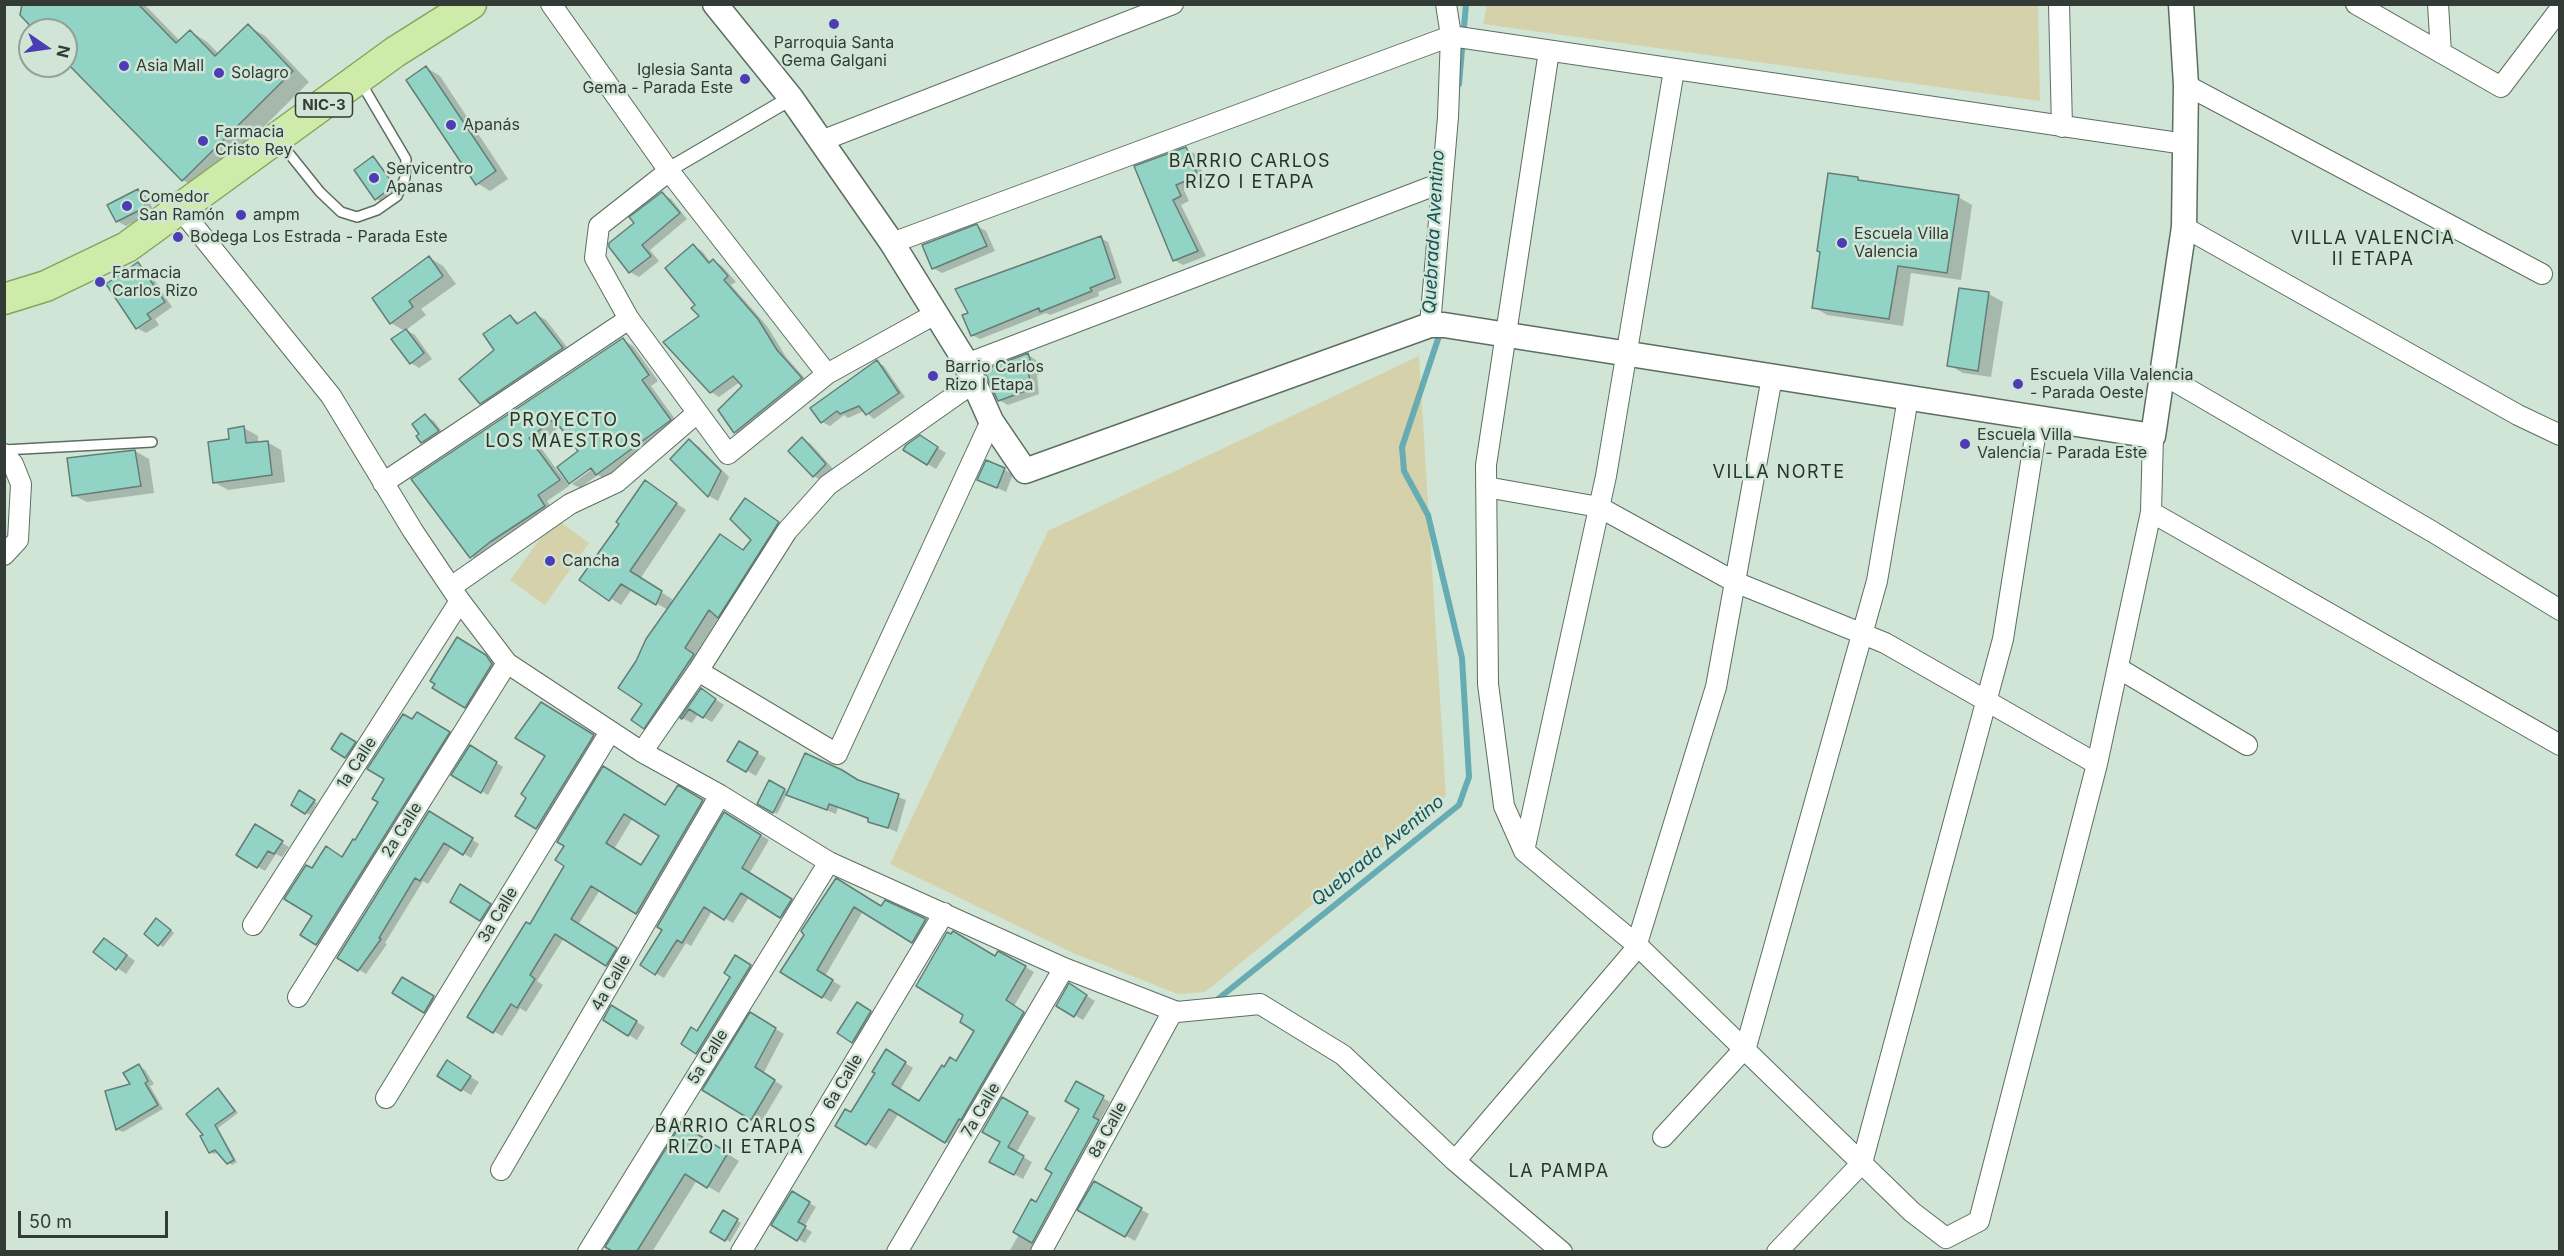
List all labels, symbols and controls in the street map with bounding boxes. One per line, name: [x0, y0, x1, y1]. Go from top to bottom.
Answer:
marker: Parroquia Santa Gema Galgani: [827, 17, 841, 31]
north arrow: [18, 18, 78, 78]
place label: Parroquia Santa Gema Galgani: [774, 33, 894, 71]
text: N: [52, 43, 75, 60]
place label: Asia Mall: [136, 56, 204, 76]
marker: Asia Mall: [117, 59, 131, 73]
place label: Iglesia Santa Gema - Parada Este: [582, 60, 733, 98]
place label: Solagro: [231, 63, 289, 83]
marker: Solagro: [212, 66, 226, 80]
marker: Iglesia Santa Gema - Parada Este: [738, 72, 752, 86]
road number: NIC-3: [296, 93, 352, 117]
place label: Apanás: [463, 115, 520, 135]
marker: Apanás: [444, 118, 458, 132]
place label: Farmacia Cristo Rey: [215, 122, 293, 160]
marker: Farmacia Cristo Rey: [196, 134, 210, 148]
water label: Quebrada Aventino: [1419, 149, 1449, 315]
district label: BARRIO CARLOS RIZO I ETAPA: [1169, 151, 1331, 194]
place label: Servicentro Apanas: [386, 159, 473, 197]
marker: Servicentro Apanas: [367, 171, 381, 185]
place label: Comedor San Ramón: [139, 187, 224, 225]
marker: Comedor San Ramón: [120, 199, 134, 213]
place label: ampm: [253, 205, 300, 225]
marker: ampm: [234, 208, 248, 222]
place label: Escuela Villa Valencia: [1854, 224, 1949, 262]
place label: Bodega Los Estrada - Parada Este: [190, 227, 447, 247]
district label: VILLA VALENCIA II ETAPA: [2291, 228, 2455, 270]
marker: Bodega Los Estrada - Parada Este: [171, 230, 185, 244]
marker: Escuela Villa Valencia: [1835, 236, 1849, 250]
place label: Farmacia Carlos Rizo: [112, 263, 198, 301]
marker: Farmacia Carlos Rizo: [93, 275, 107, 289]
place label: Barrio Carlos Rizo I Etapa: [945, 357, 1044, 395]
place label: Escuela Villa Valencia - Parada Oeste: [2030, 365, 2193, 403]
marker: Barrio Carlos Rizo I Etapa: [926, 369, 940, 383]
marker: Escuela Villa Valencia - Parada Oeste: [2011, 377, 2025, 391]
district label: PROYECTO LOS MAESTROS: [485, 410, 643, 452]
place label: Escuela Villa Valencia - Parada Este: [1977, 425, 2147, 463]
marker: Escuela Villa Valencia - Parada Este: [1958, 437, 1972, 451]
district label: VILLA NORTE: [1713, 462, 1845, 484]
place label: Cancha: [562, 551, 620, 571]
marker: Cancha: [543, 554, 557, 568]
street label: 1a Calle: [333, 734, 381, 792]
water label: Quebrada Aventino: [1307, 791, 1449, 911]
street label: 2a Calle: [378, 799, 426, 861]
street label: 3a Calle: [474, 884, 522, 946]
street label: 4a Calle: [587, 952, 635, 1014]
street label: 5a Calle: [684, 1026, 732, 1088]
street label: 6a Calle: [819, 1051, 867, 1113]
street label: 7a Calle: [958, 1079, 1004, 1141]
street label: 8a Calle: [1085, 1099, 1131, 1161]
district label: BARRIO CARLOS RIZO II ETAPA: [655, 1116, 817, 1158]
district label: LA PAMPA: [1508, 1161, 1610, 1183]
scale bar: [21, 1199, 171, 1237]
text: 50 m: [29, 1211, 72, 1232]

